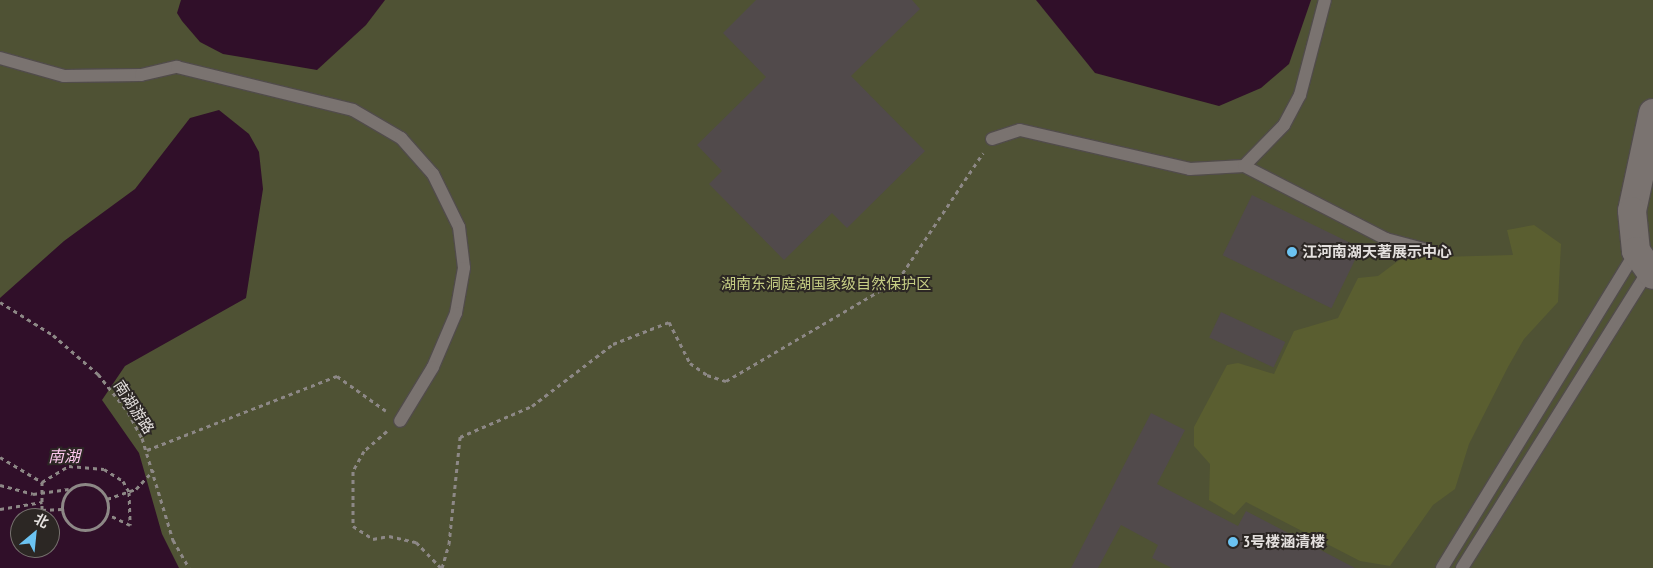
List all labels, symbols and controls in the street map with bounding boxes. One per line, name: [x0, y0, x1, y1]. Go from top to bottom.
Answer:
place label: 江河南湖天著展示中心: [1302, 243, 1452, 261]
marker: 江河南湖天著展示中心: [1286, 246, 1298, 258]
park label: 湖南东洞庭湖国家级自然保护区: [721, 275, 931, 293]
street label: 南湖游路: [110, 377, 158, 437]
water label: 南湖: [48, 446, 80, 466]
north arrow: [10, 508, 60, 558]
text: 北: [31, 509, 52, 532]
place label: 3号楼涵清楼: [1243, 533, 1325, 551]
marker: 3号楼涵清楼: [1227, 536, 1239, 548]

